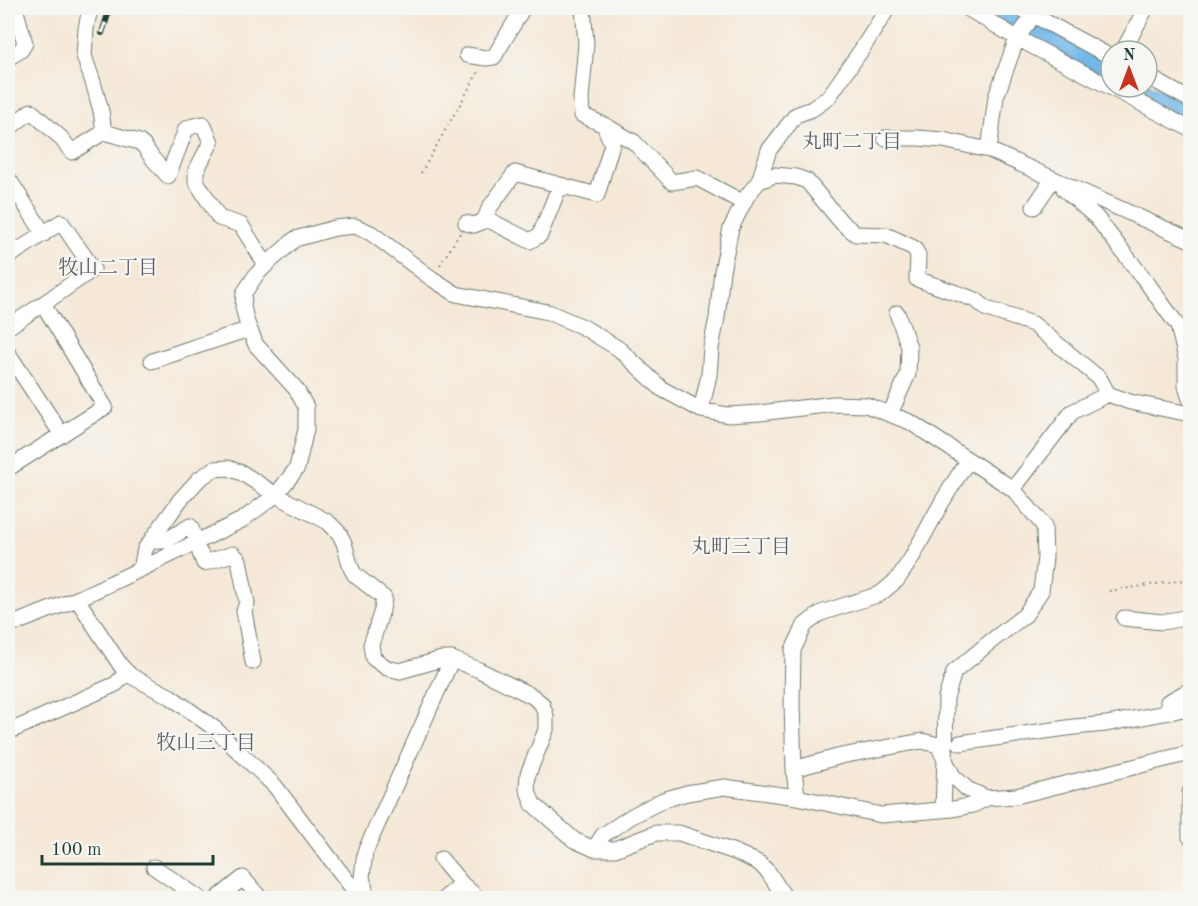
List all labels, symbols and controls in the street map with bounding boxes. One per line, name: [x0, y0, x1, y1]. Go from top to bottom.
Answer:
north arrow: [1099, 39, 1159, 99]
text: N: [1123, 48, 1136, 64]
district label: 丸町二丁目: [802, 131, 902, 153]
district label: 牧山二丁目: [58, 257, 158, 279]
district label: 丸町三丁目: [691, 536, 791, 558]
district label: 牧山三丁目: [156, 732, 256, 754]
scale bar: [42, 828, 213, 866]
text: 100 m: [51, 841, 102, 859]

